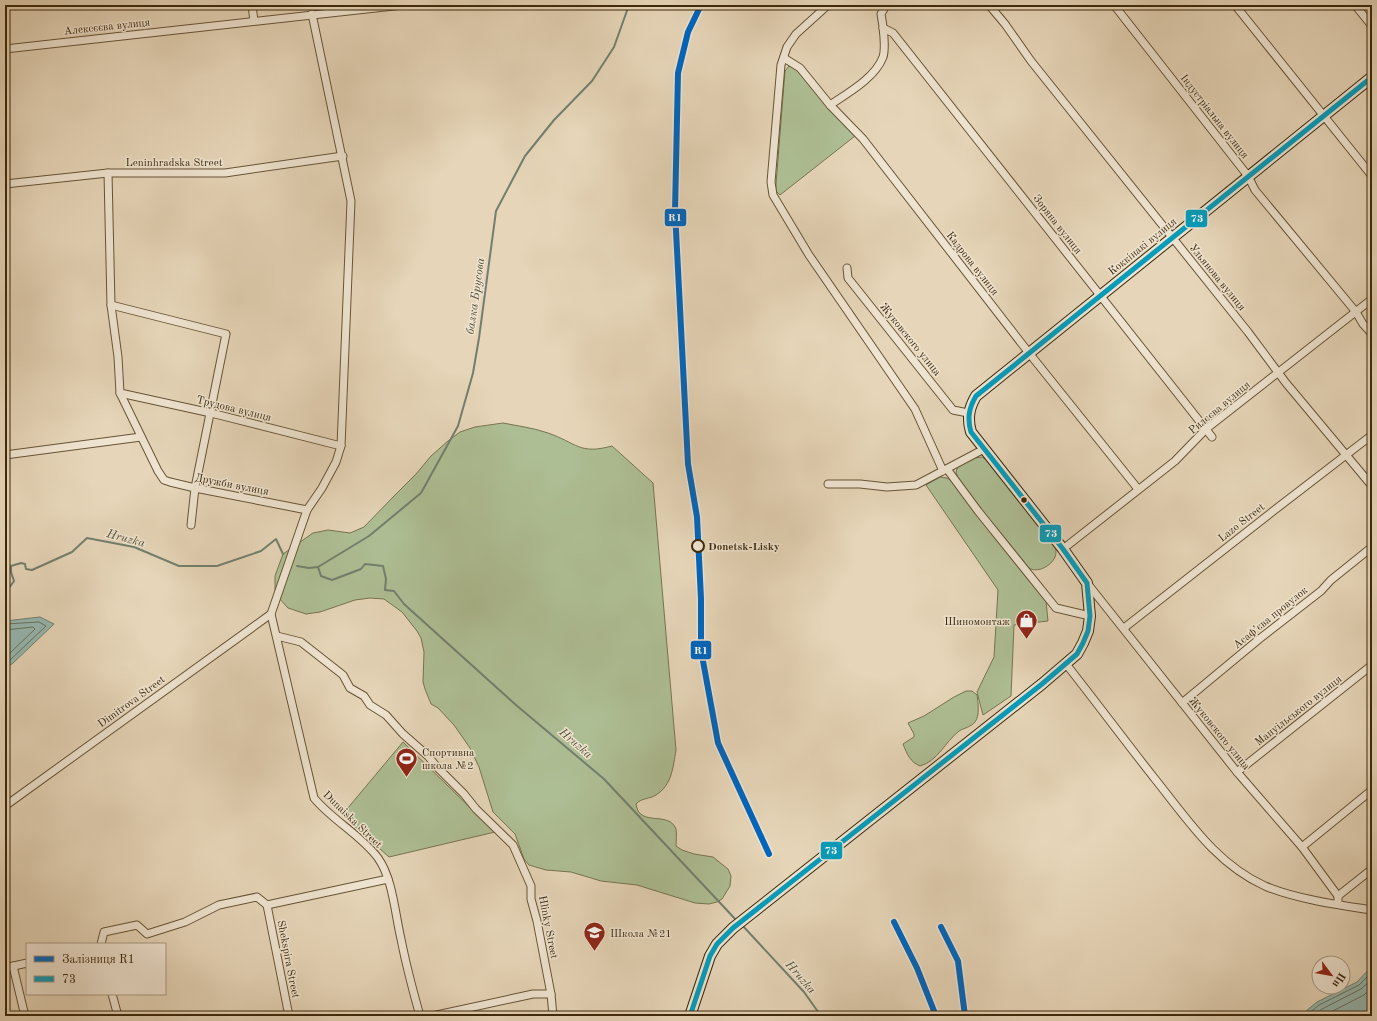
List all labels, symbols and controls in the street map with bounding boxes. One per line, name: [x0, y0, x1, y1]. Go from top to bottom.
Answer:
street label: Алексєєва вулиця: [63, 17, 151, 37]
street label: Індустріальна вулиця: [1178, 73, 1250, 161]
street label: Leninhradska Street: [125, 158, 223, 169]
street label: Зоряна вулиця: [1030, 193, 1083, 257]
line badge: R1: [664, 208, 687, 227]
line badge: 73: [1185, 209, 1208, 228]
text: R1: [668, 213, 682, 224]
text: 73: [1191, 214, 1203, 225]
street label: Коккінакі вулиця: [1107, 216, 1179, 278]
street label: Кадрова вулиця: [944, 230, 1000, 298]
street label: Ульянова вулиця: [1187, 243, 1247, 314]
water label: балка Брусова: [464, 256, 487, 335]
street label: Жуковского улица: [877, 302, 943, 379]
street label: Рилєєва вулиця: [1187, 379, 1253, 437]
street label: Трудова вулиця: [195, 395, 273, 424]
street label: Дружби вулиця: [194, 473, 270, 498]
unlabelled marker: [1019, 495, 1029, 505]
street label: Lazo Street: [1217, 502, 1267, 545]
line badge: 73: [1039, 524, 1062, 543]
water label: Hruzka: [104, 528, 147, 550]
text: 73: [1045, 529, 1057, 540]
marker: Donetsk-Lisky: [691, 539, 705, 553]
place label: Donetsk-Lisky: [708, 542, 780, 553]
street label: Асаф’єва провулок: [1232, 585, 1311, 651]
shop icon: Шиномонтаж: [1013, 608, 1039, 641]
place label: Шиномонтаж: [944, 617, 1010, 628]
line badge: R1: [690, 640, 712, 660]
text: R1: [694, 646, 708, 657]
street label: Dimitrova Street: [96, 674, 167, 730]
street label: Мануільського вулиця: [1253, 674, 1345, 748]
street label: Жуковского улица: [1186, 696, 1252, 773]
water label: Hruzka: [556, 726, 595, 762]
sports icon: Спортивна школа №2: [393, 745, 419, 778]
place label: Спортивна школа №2: [422, 748, 475, 772]
street label: Dunaiska Street: [320, 789, 384, 851]
line badge: 73: [820, 841, 843, 860]
text: 73: [825, 846, 837, 857]
street label: Hlinky Street: [536, 895, 559, 960]
street label: Shekspira Street: [275, 919, 301, 999]
school or university icon: Школа №21: [581, 920, 607, 953]
place label: Школа №21: [610, 929, 672, 940]
legend: [26, 943, 166, 995]
text: Залізниця R1: [62, 953, 135, 966]
north arrow: [1311, 955, 1351, 995]
water label: Hruzka: [782, 958, 818, 997]
text: Пн: [1330, 970, 1347, 989]
text: 73: [62, 974, 76, 986]

